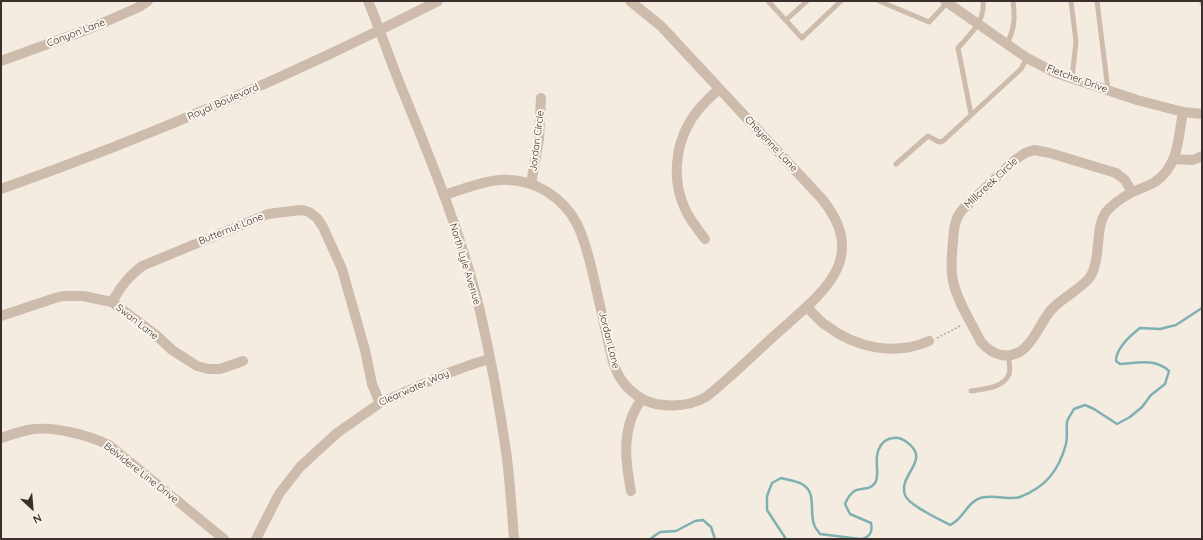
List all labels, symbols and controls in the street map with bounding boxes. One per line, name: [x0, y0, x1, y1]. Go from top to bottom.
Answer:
street label: Canyon Lane: [45, 16, 107, 50]
street label: Fletcher Drive: [1045, 62, 1109, 96]
street label: Royal Boulevard: [186, 81, 260, 123]
street label: Jordan Circle: [527, 110, 547, 172]
street label: Cheyenne Lane: [742, 114, 800, 174]
street label: Millcreek Circle: [962, 155, 1020, 211]
street label: Butternut Lane: [197, 211, 265, 247]
street label: North Lyle Avenue: [447, 222, 483, 306]
street label: Swan Lane: [113, 302, 161, 342]
street label: Jordan Lane: [596, 310, 622, 370]
street label: Clearwater Way: [377, 367, 451, 409]
street label: Belvidere Line Drive: [101, 440, 181, 506]
north arrow: [12, 488, 52, 528]
text: N: [31, 511, 44, 527]

